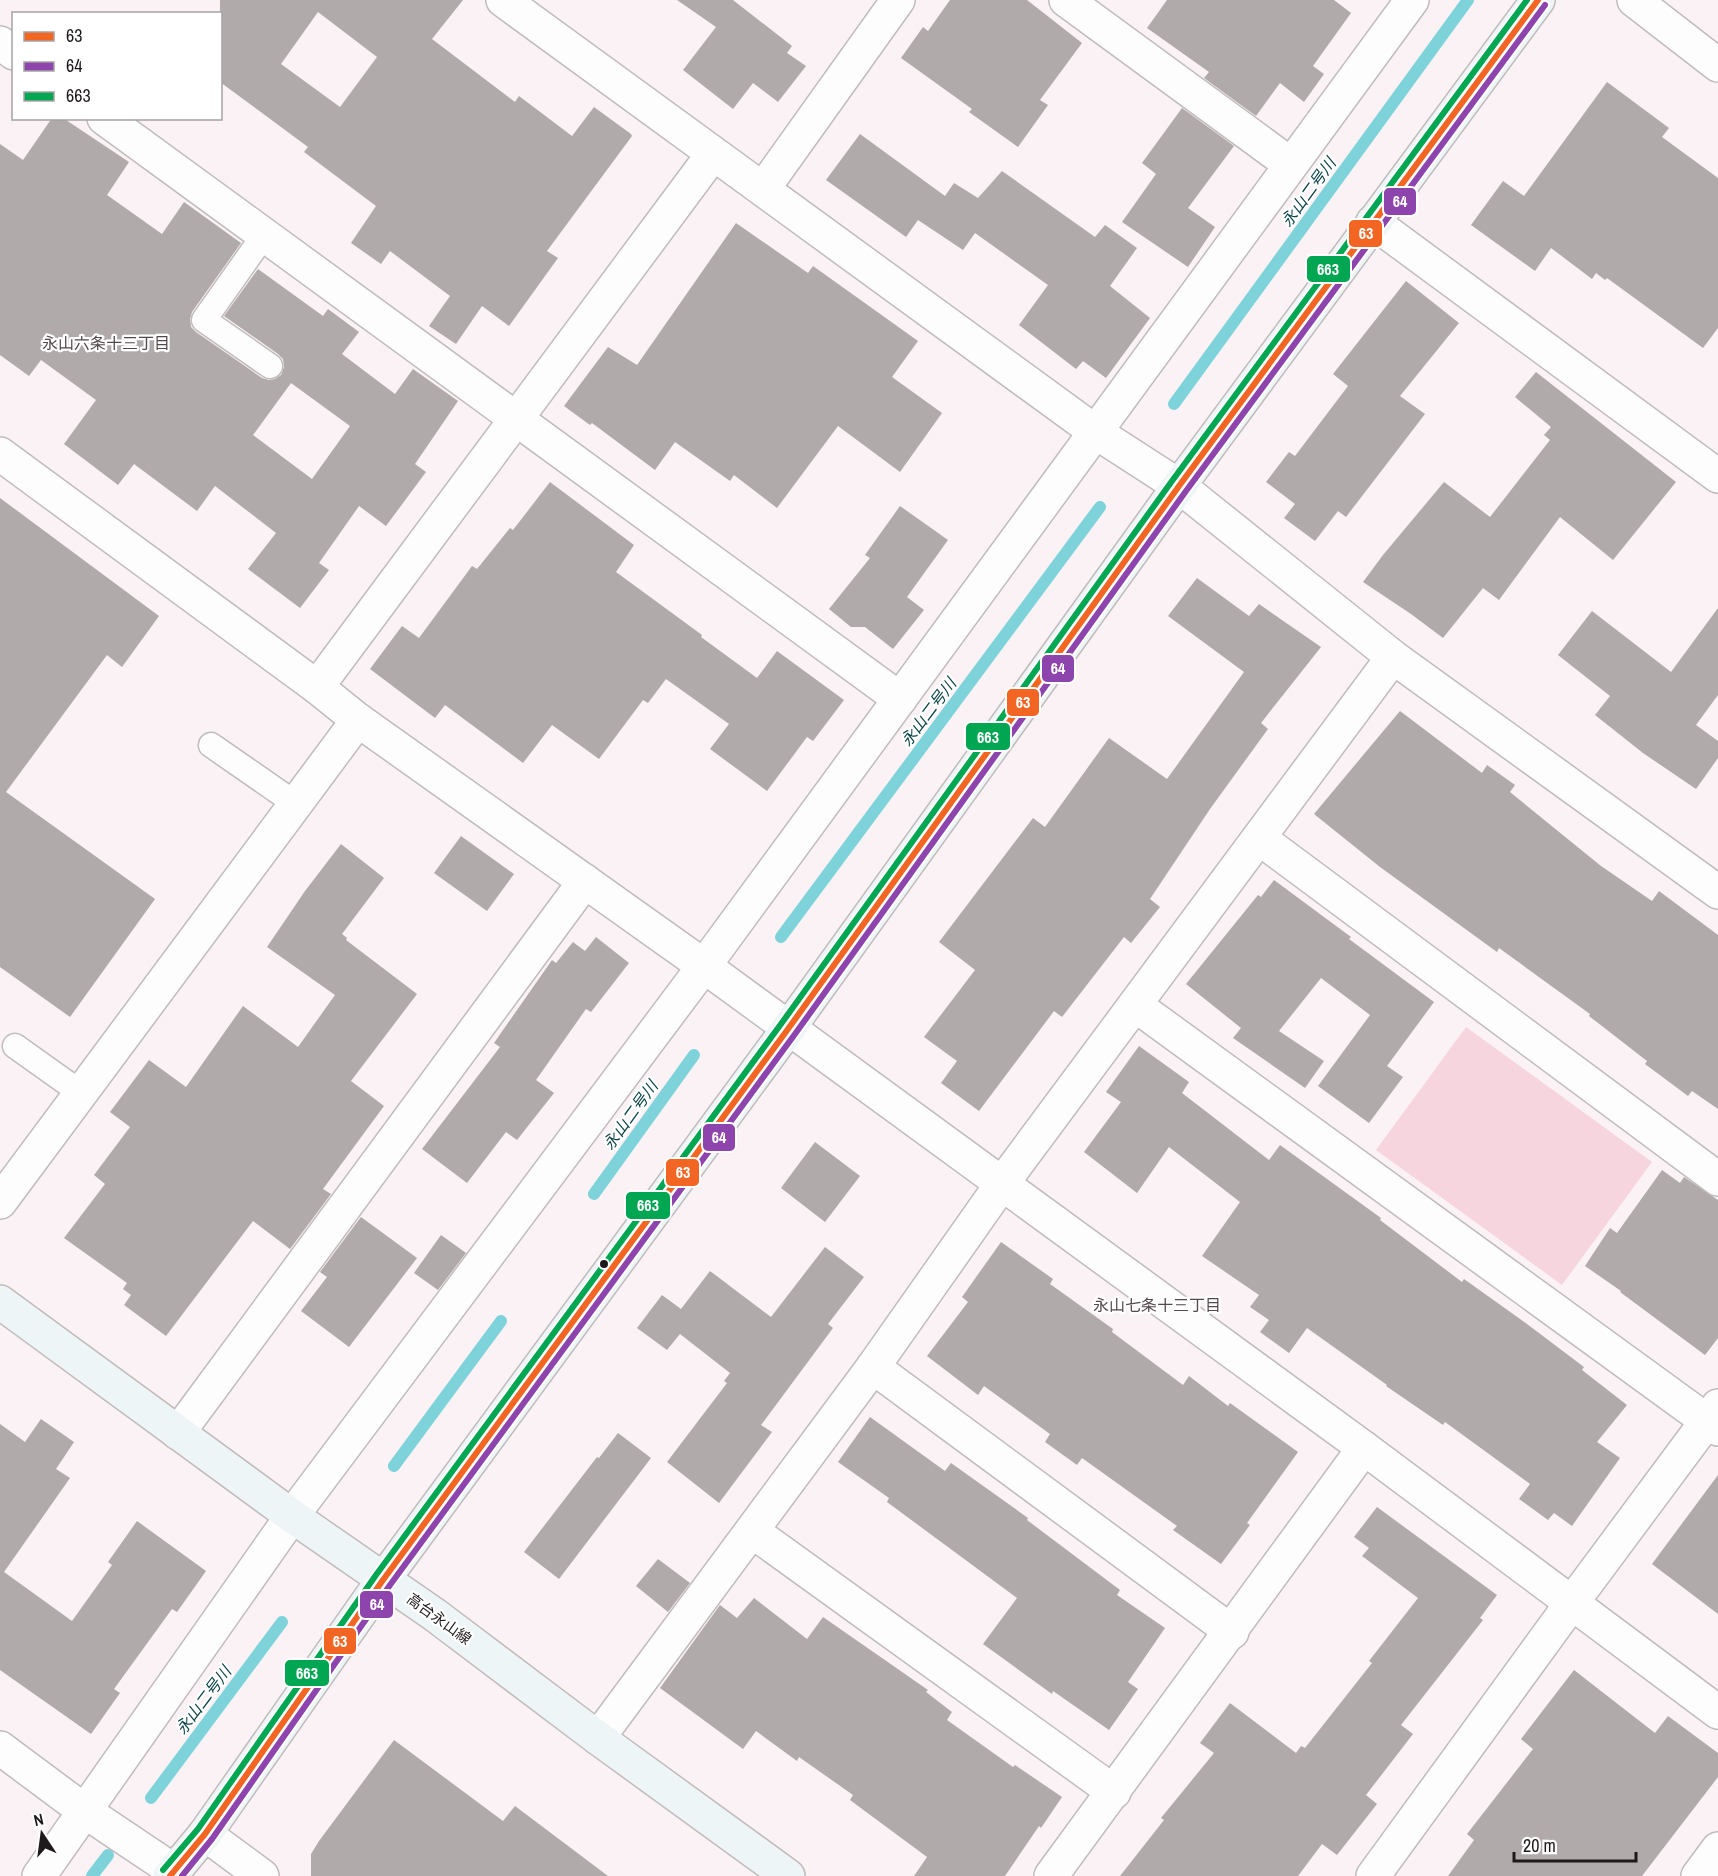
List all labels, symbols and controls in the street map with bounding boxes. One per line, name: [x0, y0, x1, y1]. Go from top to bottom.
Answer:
legend: [12, 12, 222, 120]
text: 63: [66, 23, 82, 48]
text: 64: [66, 53, 82, 78]
text: 663: [66, 83, 91, 108]
water label: 永山二号川: [1276, 152, 1342, 231]
line badge: 64: [1383, 187, 1417, 216]
text: 64: [1393, 190, 1408, 212]
line badge: 63: [1348, 219, 1383, 248]
text: 63: [1359, 222, 1373, 244]
line badge: 663: [1306, 255, 1351, 283]
text: 663: [1317, 258, 1339, 280]
district label: 永山六条十三丁目: [42, 332, 170, 354]
line badge: 64: [1041, 654, 1075, 683]
text: 64: [1051, 657, 1066, 679]
water label: 永山二号川: [895, 672, 962, 751]
line badge: 63: [1006, 688, 1040, 717]
text: 63: [1016, 691, 1030, 713]
line badge: 663: [965, 722, 1011, 751]
text: 663: [977, 726, 999, 748]
water label: 永山二号川: [598, 1075, 664, 1154]
line badge: 64: [702, 1123, 736, 1152]
text: 64: [712, 1126, 727, 1148]
line badge: 63: [665, 1158, 700, 1187]
text: 63: [676, 1161, 690, 1183]
line badge: 663: [625, 1191, 671, 1220]
text: 663: [637, 1194, 659, 1216]
unlabelled marker: [598, 1258, 610, 1270]
district label: 永山七条十三丁目: [1093, 1294, 1221, 1316]
street label: 高台永山線: [403, 1588, 476, 1649]
line badge: 64: [359, 1590, 394, 1619]
text: 64: [370, 1593, 385, 1615]
line badge: 63: [323, 1627, 357, 1655]
text: 63: [333, 1630, 347, 1652]
line badge: 663: [284, 1659, 330, 1687]
water label: 永山二号川: [170, 1660, 237, 1739]
text: 663: [296, 1662, 318, 1684]
north arrow: [12, 1804, 72, 1864]
text: N: [32, 1808, 46, 1831]
scale bar: [1514, 1825, 1636, 1863]
text: 20 m: [1523, 1833, 1556, 1858]

